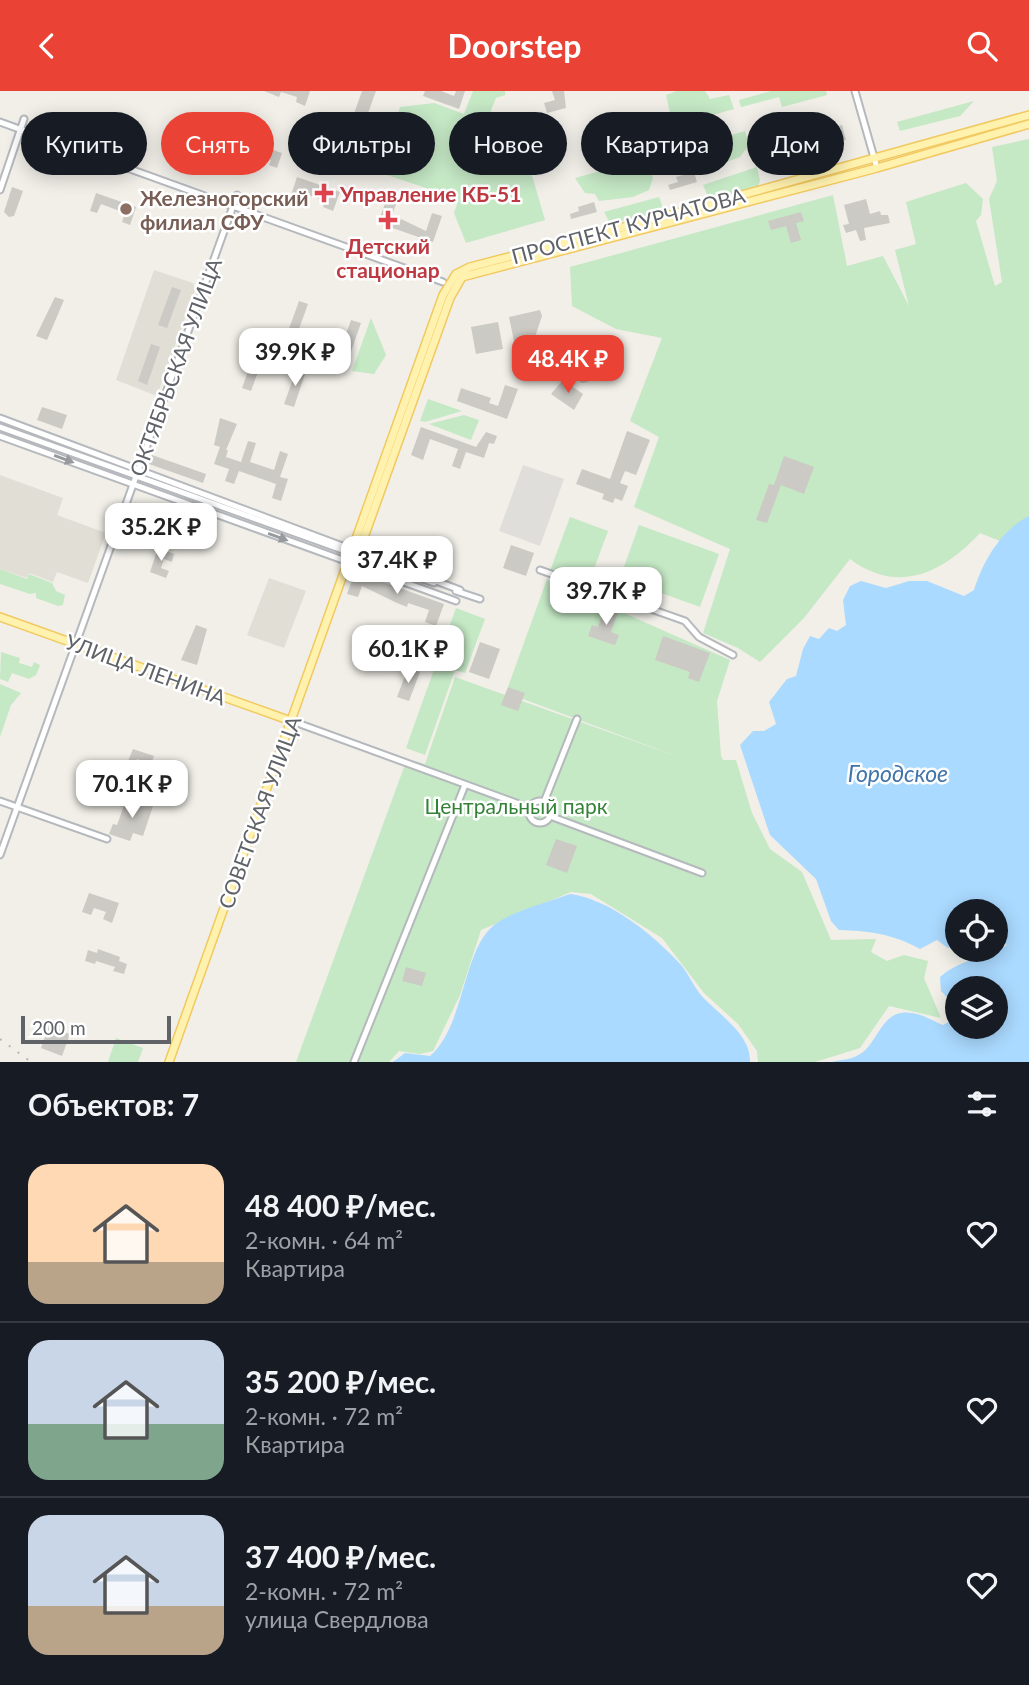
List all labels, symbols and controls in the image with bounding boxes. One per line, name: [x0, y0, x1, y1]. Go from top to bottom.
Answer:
text: Doorstep: [448, 26, 581, 65]
icon: back: [28, 27, 66, 65]
icon: search: [963, 27, 1001, 65]
chip: Купить: [21, 112, 147, 175]
chip: Снять: [161, 112, 274, 175]
chip: Фильтры: [288, 112, 435, 175]
chip: Новое: [449, 112, 567, 175]
chip: Квартира: [581, 112, 733, 175]
chip: Дом: [747, 112, 844, 175]
place label: Управление КБ-51: [339, 181, 521, 206]
street label: ПРОСПЕКТ КУРЧАТОВА: [508, 182, 748, 268]
marker: Управление КБ-51: [314, 183, 334, 203]
place label: Железногорский филиал СФУ: [140, 185, 309, 234]
marker: Железногорский филиал СФУ: [118, 201, 134, 217]
marker: Детский стационар: [378, 210, 398, 230]
place label: Детский стационар: [336, 233, 440, 282]
street label: ОКТЯБРЬСКАЯ УЛИЦА: [124, 254, 226, 479]
pin: 39.9K ₽: [230, 329, 360, 388]
pin: 48.4K ₽: [503, 335, 633, 395]
text: 39.9K ₽: [255, 337, 335, 365]
text: 48.4K ₽: [528, 344, 608, 372]
one-way arrow: [54, 454, 75, 465]
pin: 35.2K ₽: [96, 503, 226, 563]
text: 35.2K ₽: [121, 512, 201, 540]
one-way arrow: [267, 532, 288, 543]
pin: 37.4K ₽: [332, 537, 462, 596]
text: 37.4K ₽: [357, 545, 437, 573]
pin: 39.7K ₽: [541, 567, 671, 627]
text: 39.7K ₽: [566, 576, 646, 604]
pin: 60.1K ₽: [343, 625, 473, 685]
street label: УЛИЦА ЛЕНИНА: [62, 628, 230, 710]
text: 60.1K ₽: [368, 634, 448, 662]
street label: СОВЕТСКАЯ УЛИЦА: [212, 711, 306, 912]
water label: Городское: [848, 759, 948, 787]
pin: 70.1K ₽: [67, 761, 197, 820]
text: 70.1K ₽: [92, 769, 172, 797]
park label: Центральный парк: [424, 793, 608, 818]
map controls: [945, 899, 1008, 1039]
button: locate: [945, 899, 1008, 962]
button: layers: [945, 976, 1008, 1039]
scale bar: [21, 1013, 172, 1045]
text: 200 m: [32, 1016, 86, 1039]
icon: filters: [963, 1085, 1001, 1123]
text: Объектов: 7: [28, 1086, 199, 1122]
text: 48 400 ₽/мес.: [245, 1187, 436, 1223]
icon: home: [84, 1192, 168, 1276]
icon: heart: [963, 1215, 1001, 1253]
text: 2-комн. · 64 m²: [245, 1226, 403, 1254]
text: Квартира: [245, 1254, 345, 1282]
text: 35 200 ₽/мес.: [245, 1363, 436, 1399]
icon: home: [84, 1368, 168, 1452]
icon: heart: [963, 1391, 1001, 1429]
text: 2-комн. · 72 m²: [245, 1402, 403, 1430]
text: Квартира: [245, 1430, 345, 1458]
text: 37 400 ₽/мес.: [245, 1538, 436, 1574]
icon: home: [84, 1543, 168, 1627]
icon: heart: [963, 1566, 1001, 1604]
text: 2-комн. · 72 m²: [245, 1577, 403, 1605]
text: улица Свердлова: [245, 1605, 429, 1633]

